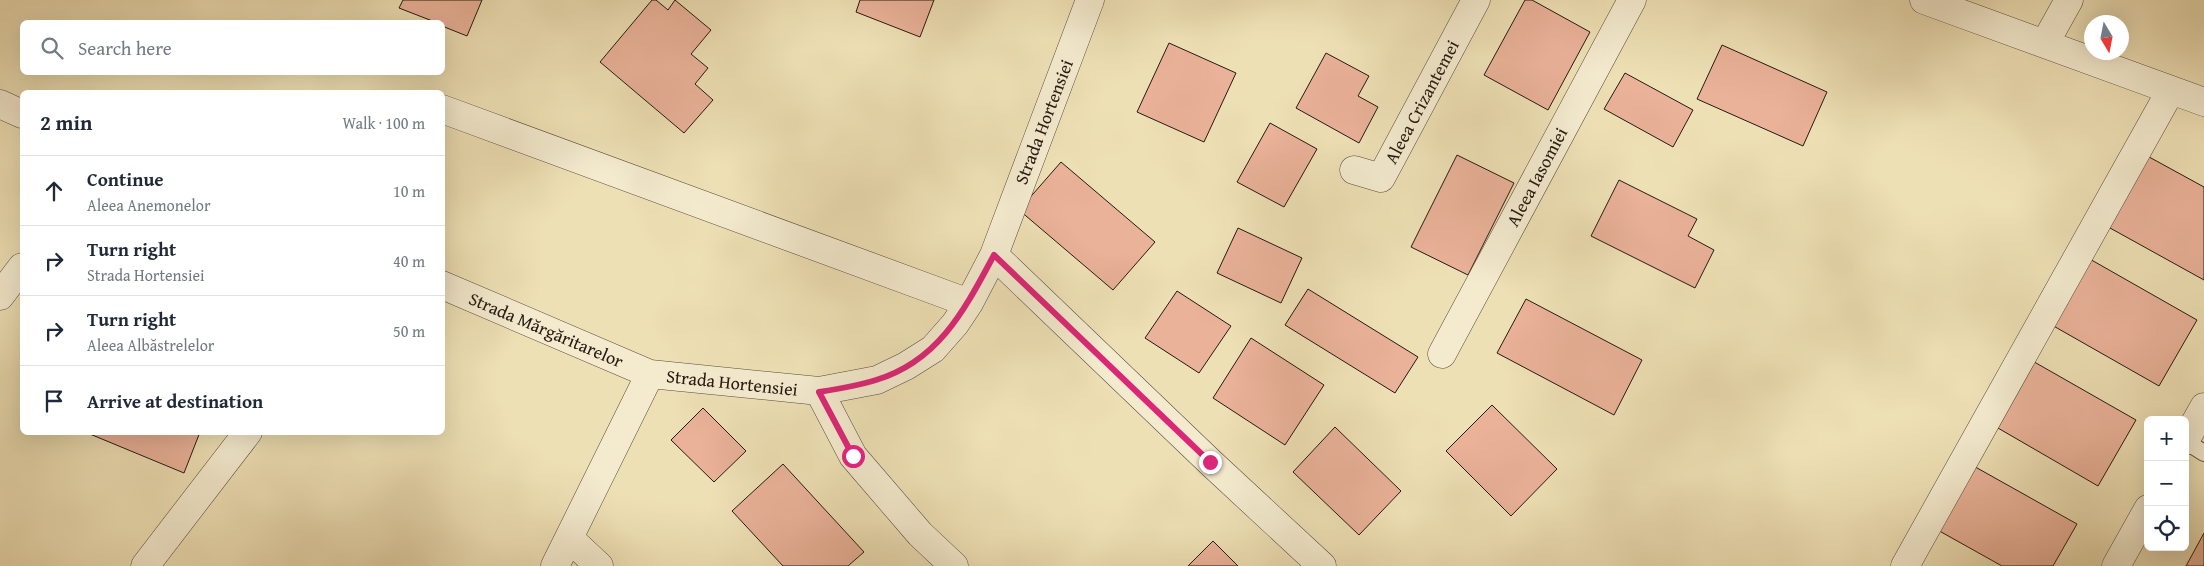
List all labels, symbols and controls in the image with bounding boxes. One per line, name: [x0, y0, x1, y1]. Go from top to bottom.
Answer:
north arrow: [2084, 15, 2129, 60]
search box: [20, 20, 445, 75]
icon: search: [38, 34, 66, 62]
text: Search here: [78, 34, 172, 62]
street label: Aleea Crizantemei: [1377, 35, 1466, 169]
street label: Strada Hortensiei: [1007, 55, 1080, 188]
text: 2 min: [40, 107, 92, 138]
text: Walk · 100 m: [342, 111, 425, 135]
street label: Aleea Iasomiei: [1499, 122, 1574, 231]
text: Continue: [87, 165, 164, 193]
icon: ahead: [40, 177, 68, 205]
text: 10 m: [393, 179, 425, 203]
text: Aleea Anemonelor: [87, 193, 210, 217]
text: Turn right: [87, 235, 176, 263]
icon: right: [40, 247, 68, 275]
text: 40 m: [393, 249, 425, 273]
text: Strada Hortensiei: [87, 263, 204, 287]
street label: Strada Mărgăritarelor: [465, 285, 628, 375]
text: Turn right: [87, 305, 176, 333]
icon: right: [40, 317, 68, 345]
text: 50 m: [393, 319, 425, 343]
text: Aleea Albăstrelelor: [87, 333, 214, 357]
street label: Strada Hortensiei: [665, 362, 799, 403]
icon: arrive: [40, 387, 68, 415]
text: Arrive at destination: [87, 387, 263, 415]
map controls: [2144, 416, 2189, 551]
button: +: [2144, 416, 2189, 461]
route start: [842, 445, 865, 468]
route end: [1199, 451, 1222, 474]
button: −: [2144, 461, 2189, 506]
button: locate: [2144, 506, 2189, 551]

